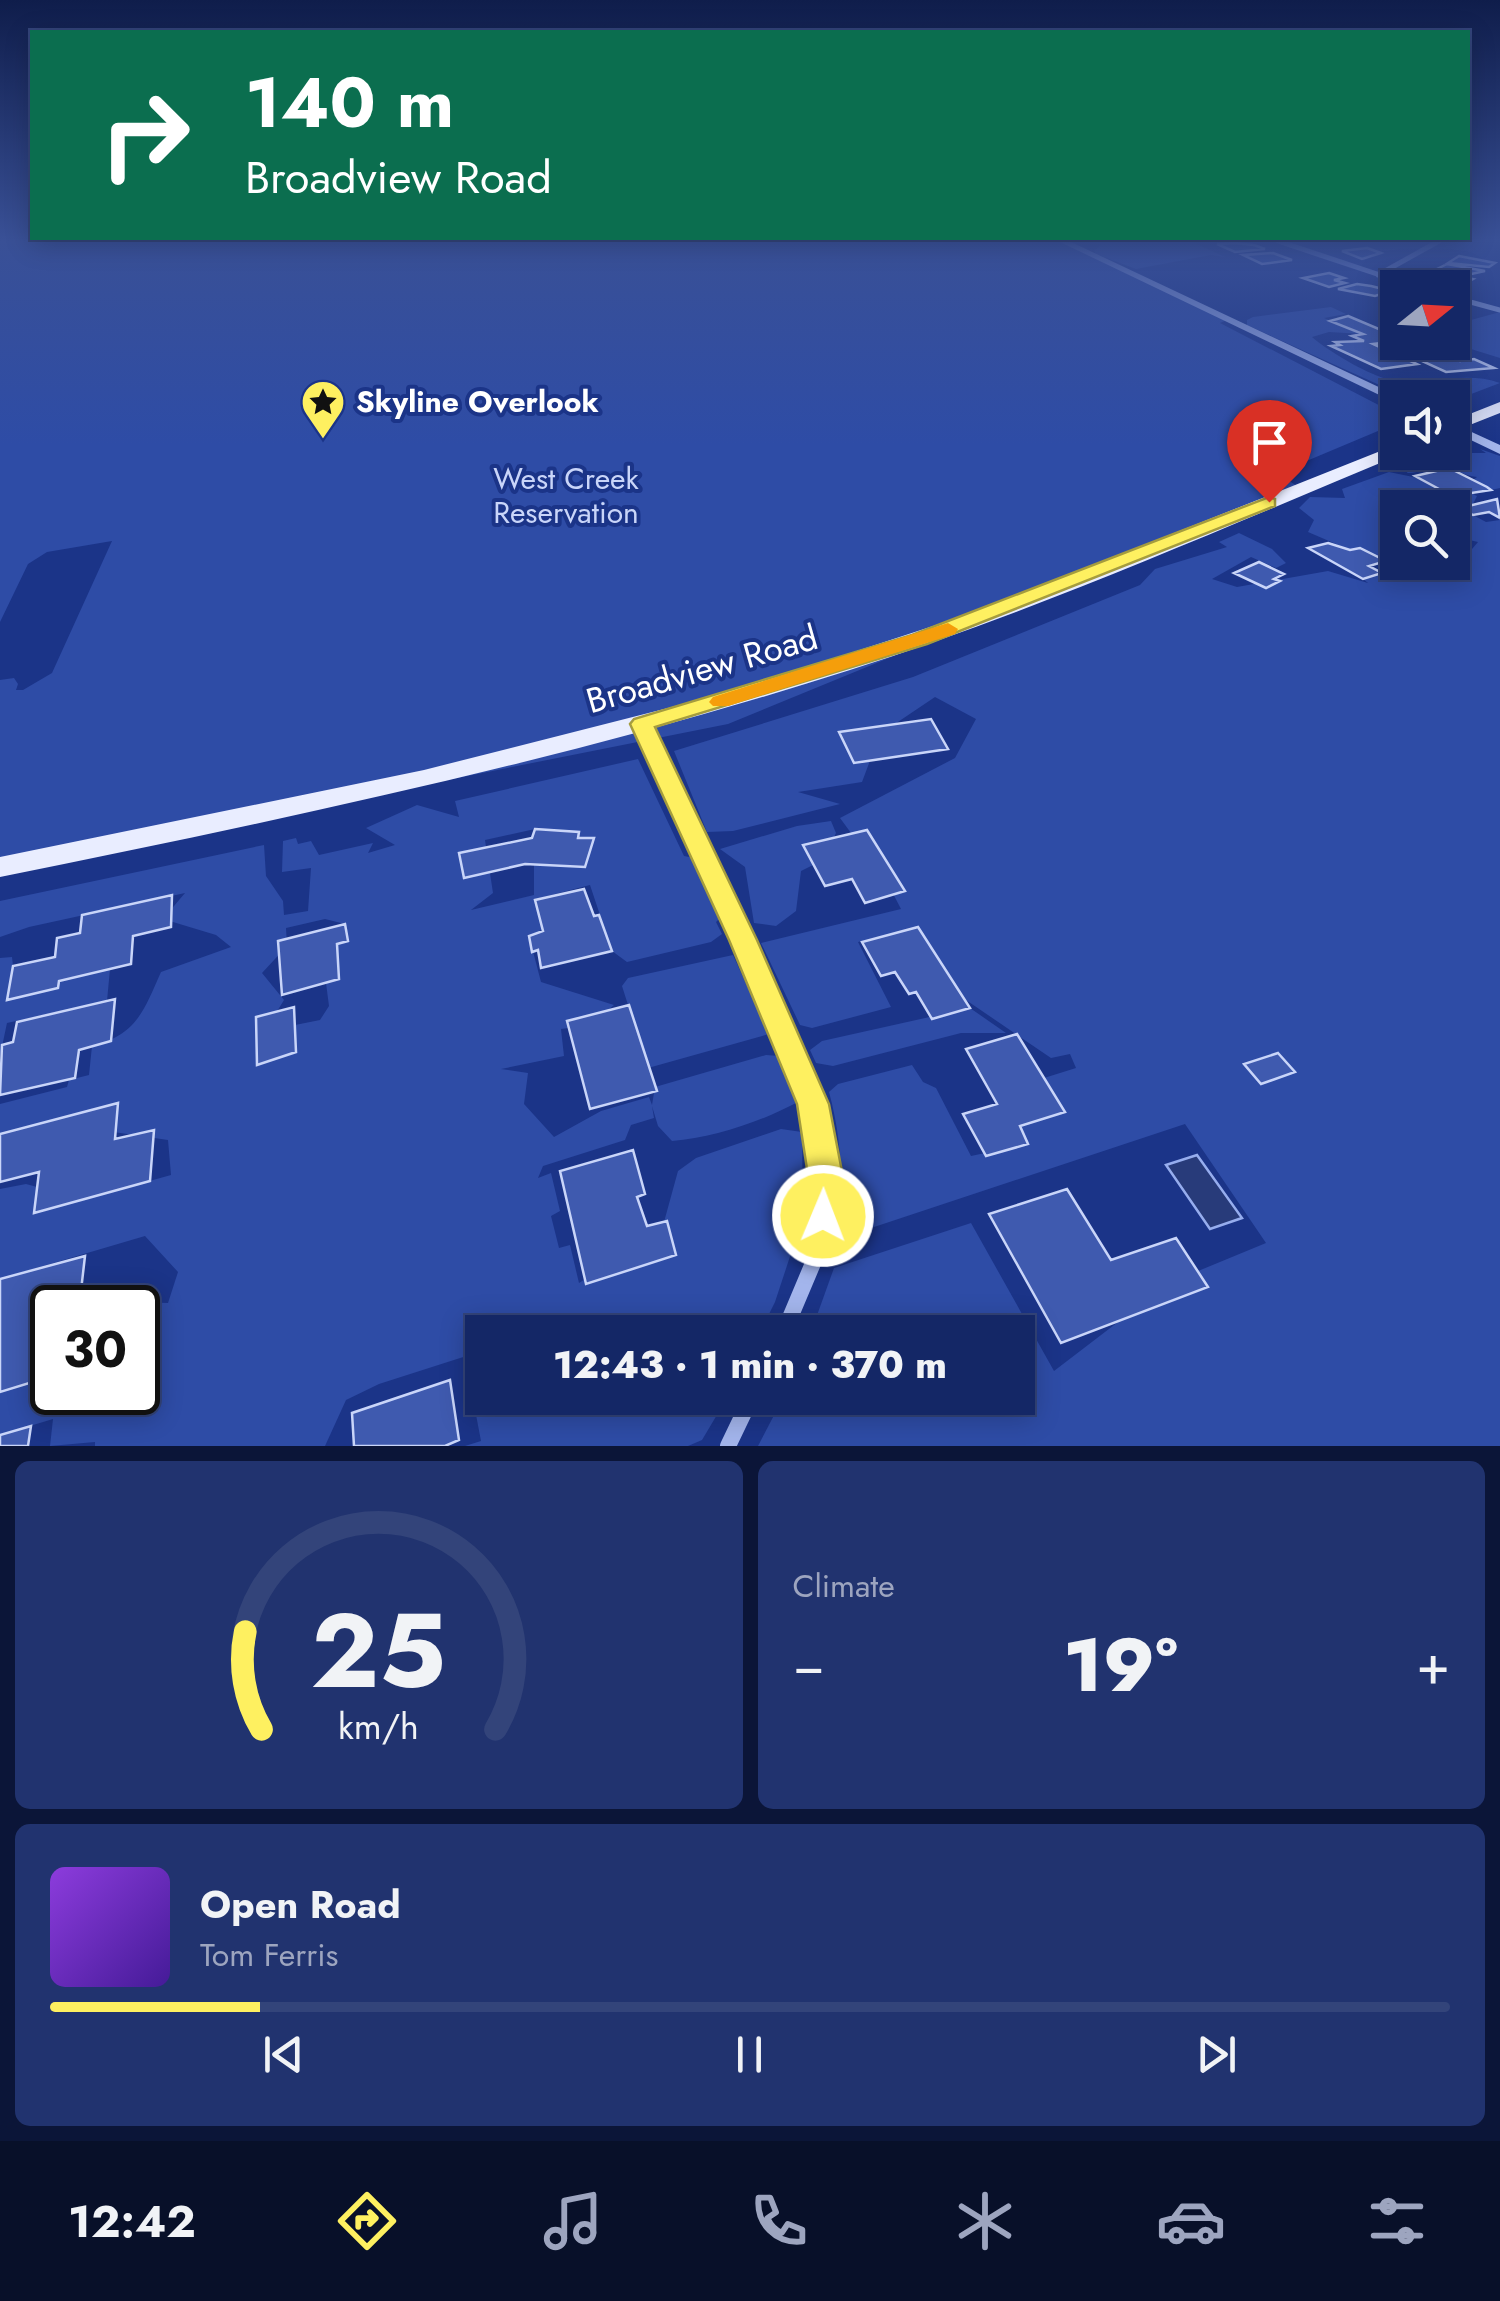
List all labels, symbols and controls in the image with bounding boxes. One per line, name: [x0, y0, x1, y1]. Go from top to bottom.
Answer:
text: 140 m: [245, 52, 454, 153]
icon: right: [80, 70, 210, 200]
text: Broadview Road: [245, 145, 552, 210]
north arrow: [1380, 270, 1470, 360]
map controls: [1380, 270, 1470, 580]
place icon: Skyline Overlook: [300, 379, 346, 440]
place label: Skyline Overlook: [356, 380, 599, 423]
button: sound: [1380, 380, 1470, 470]
pin: [1227, 400, 1312, 503]
icon: arrive: [1242, 415, 1297, 470]
park label: West Creek Reservation: [493, 457, 640, 534]
button: search: [1380, 490, 1470, 580]
street label: Broadview Road: [580, 612, 824, 726]
position arrow: [771, 1164, 875, 1268]
speed limit sign: 30: [30, 1285, 160, 1415]
text: 12:43 · 1 min · 370 m: [553, 1337, 947, 1392]
text: Climate: [793, 1563, 895, 1609]
text: 25: [311, 1576, 446, 1726]
text: 19°: [1063, 1611, 1178, 1719]
text: −: [793, 1625, 825, 1705]
text: +: [1416, 1625, 1450, 1705]
text: km/h: [338, 1701, 419, 1752]
text: Open Road: [200, 1877, 401, 1932]
text: Tom Ferris: [200, 1932, 338, 1978]
icon: previous: [256, 2027, 311, 2082]
icon: pause: [722, 2027, 777, 2082]
icon: next: [1189, 2027, 1244, 2082]
icon: directions: [332, 2186, 402, 2256]
icon: music: [538, 2186, 608, 2256]
icon: phone: [744, 2186, 814, 2256]
icon: climate: [950, 2186, 1020, 2256]
icon: car: [1156, 2186, 1226, 2256]
icon: filters: [1362, 2186, 1432, 2256]
text: 12:42: [68, 2189, 196, 2254]

